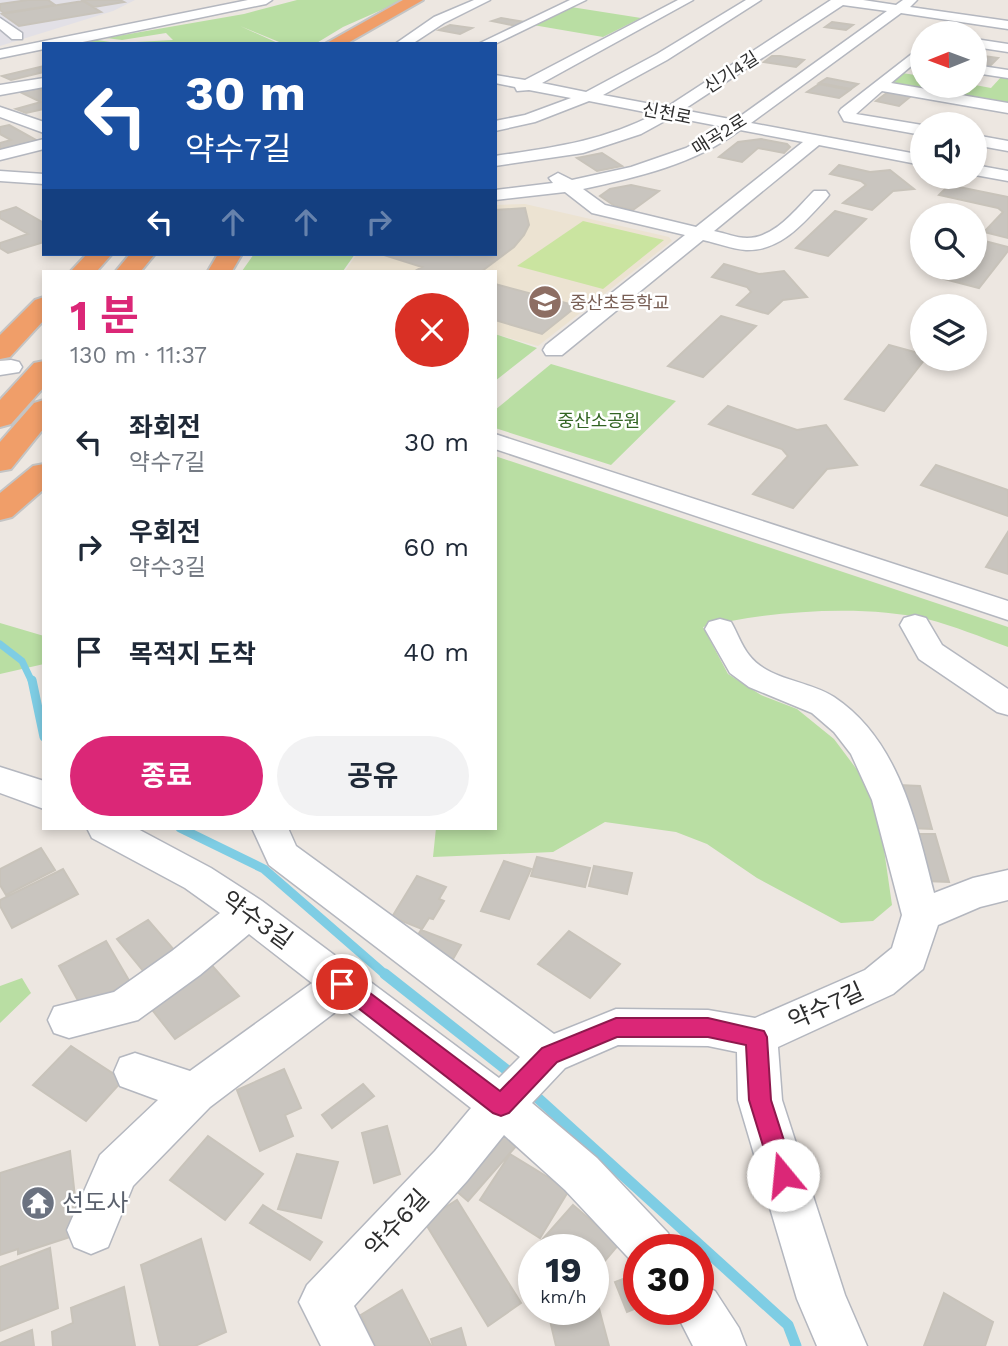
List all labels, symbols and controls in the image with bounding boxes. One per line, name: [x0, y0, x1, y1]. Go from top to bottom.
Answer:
north arrow: [910, 21, 987, 98]
map controls: [910, 21, 987, 371]
street label: 신기4길: [700, 47, 762, 97]
text: 30 m: [185, 64, 306, 122]
icon: left: [70, 70, 161, 161]
street label: 신천로: [641, 98, 693, 128]
street label: 매곡2로: [688, 109, 750, 159]
button: sound: [910, 112, 987, 189]
text: 약수7길: [185, 130, 291, 168]
icon: left: [141, 203, 179, 241]
icon: ahead: [214, 203, 252, 241]
icon: ahead: [287, 203, 325, 241]
icon: right: [360, 203, 398, 241]
button: search: [910, 203, 987, 280]
school or university icon: 중산초등학교: [526, 283, 564, 321]
text: 1 분: [70, 291, 139, 340]
place label: 중산초등학교: [570, 292, 669, 313]
button: close: [395, 293, 469, 367]
button: layers: [910, 294, 987, 371]
text: 130 m · 11:37: [70, 342, 207, 369]
park label: 중산소공원: [558, 410, 640, 431]
text: 좌회전: [129, 412, 201, 442]
icon: left: [70, 423, 108, 461]
text: 30 m: [404, 427, 469, 457]
text: 약수7길: [129, 449, 205, 476]
text: 우회전: [129, 517, 201, 547]
icon: right: [70, 528, 108, 566]
text: 60 m: [403, 532, 469, 562]
text: 약수3길: [129, 554, 206, 581]
icon: arrive: [70, 633, 108, 671]
text: 40 m: [403, 637, 469, 667]
text: 목적지 도착: [129, 639, 256, 669]
button: 종료: [70, 736, 263, 816]
button: 공유: [277, 736, 469, 816]
street label: 약수3길: [216, 885, 298, 955]
pin: [312, 954, 372, 1014]
icon: arrive: [323, 965, 361, 1003]
street label: 약수7길: [784, 977, 868, 1035]
position arrow: [746, 1138, 820, 1212]
temple icon: 선도사: [19, 1184, 57, 1222]
street label: 약수6길: [359, 1184, 435, 1262]
place label: 선도사: [62, 1189, 128, 1217]
speed limit sign: 30: [623, 1234, 714, 1325]
text: 19: [545, 1249, 582, 1291]
text: km/h: [540, 1286, 587, 1307]

